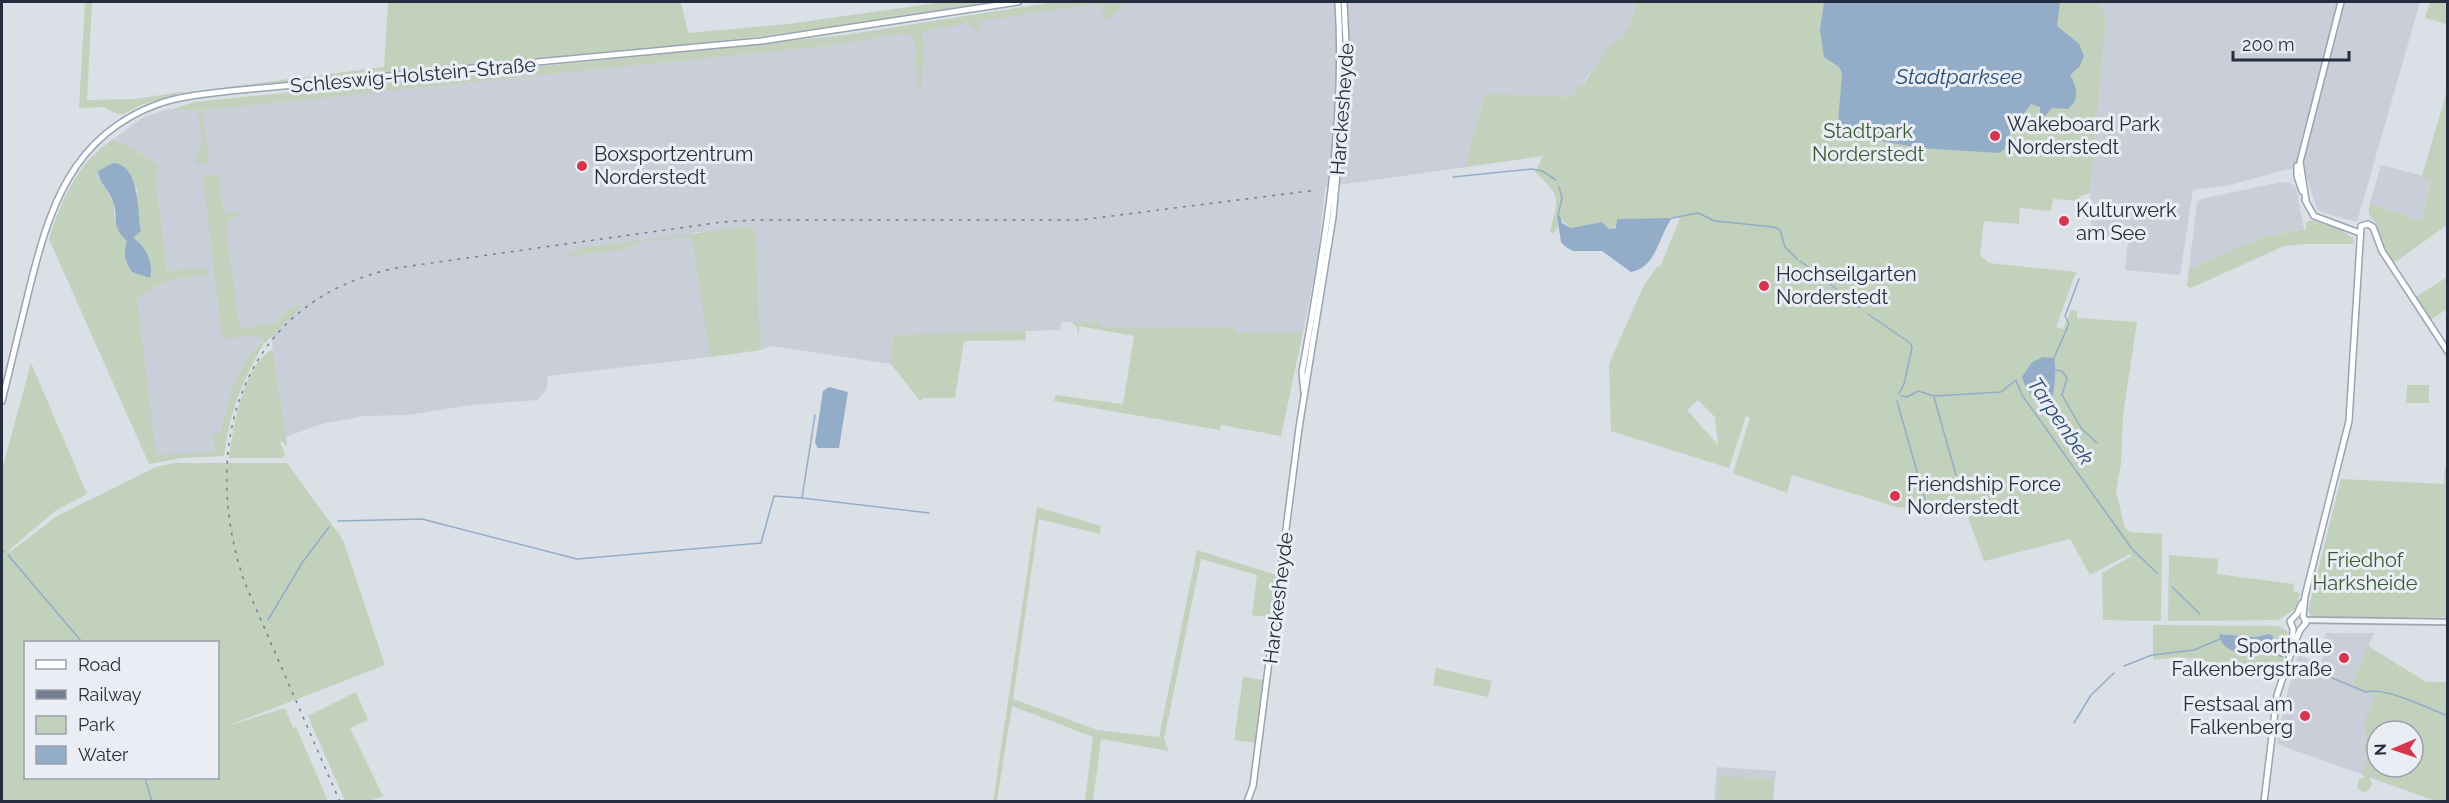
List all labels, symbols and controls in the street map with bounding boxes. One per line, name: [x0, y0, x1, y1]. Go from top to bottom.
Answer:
scale bar: [2233, 24, 2348, 62]
text: 200 m: [2242, 34, 2295, 55]
street label: Harckesheyde: [1325, 42, 1359, 176]
street label: Schleswig-Holstein-Straße: [289, 52, 537, 98]
water label: Stadtparksee: [1895, 64, 2022, 89]
place label: Wakeboard Park Norderstedt: [2007, 112, 2160, 159]
park label: Stadtpark Norderstedt: [1812, 119, 1924, 166]
marker: Wakeboard Park Norderstedt: [1988, 129, 2002, 143]
place label: Boxsportzentrum Norderstedt: [594, 142, 753, 189]
marker: Boxsportzentrum Norderstedt: [575, 159, 589, 173]
place label: Kulturwerk am See: [2076, 198, 2177, 245]
marker: Kulturwerk am See: [2057, 214, 2071, 228]
place label: Hochseilgarten Norderstedt: [1776, 262, 1917, 309]
marker: Hochseilgarten Norderstedt: [1757, 279, 1771, 293]
water label: Tarpenbek: [2023, 372, 2099, 470]
place label: Friendship Force Norderstedt: [1907, 472, 2061, 519]
marker: Friendship Force Norderstedt: [1888, 489, 1902, 503]
street label: Harckesheyde: [1258, 531, 1298, 665]
park label: Friedhof Harksheide: [2313, 548, 2418, 595]
place label: Sporthalle Falkenbergstraße: [2172, 634, 2332, 681]
legend: [24, 641, 219, 779]
marker: Sporthalle Falkenbergstraße: [2337, 651, 2351, 665]
text: Road: [78, 654, 121, 675]
text: Railway: [78, 684, 142, 705]
place label: Festsaal am Falkenberg: [2183, 692, 2293, 739]
marker: Festsaal am Falkenberg: [2298, 709, 2312, 723]
text: Park: [78, 714, 115, 735]
north arrow: [2365, 719, 2425, 779]
text: N: [2371, 743, 2390, 756]
text: Water: [78, 744, 129, 765]

